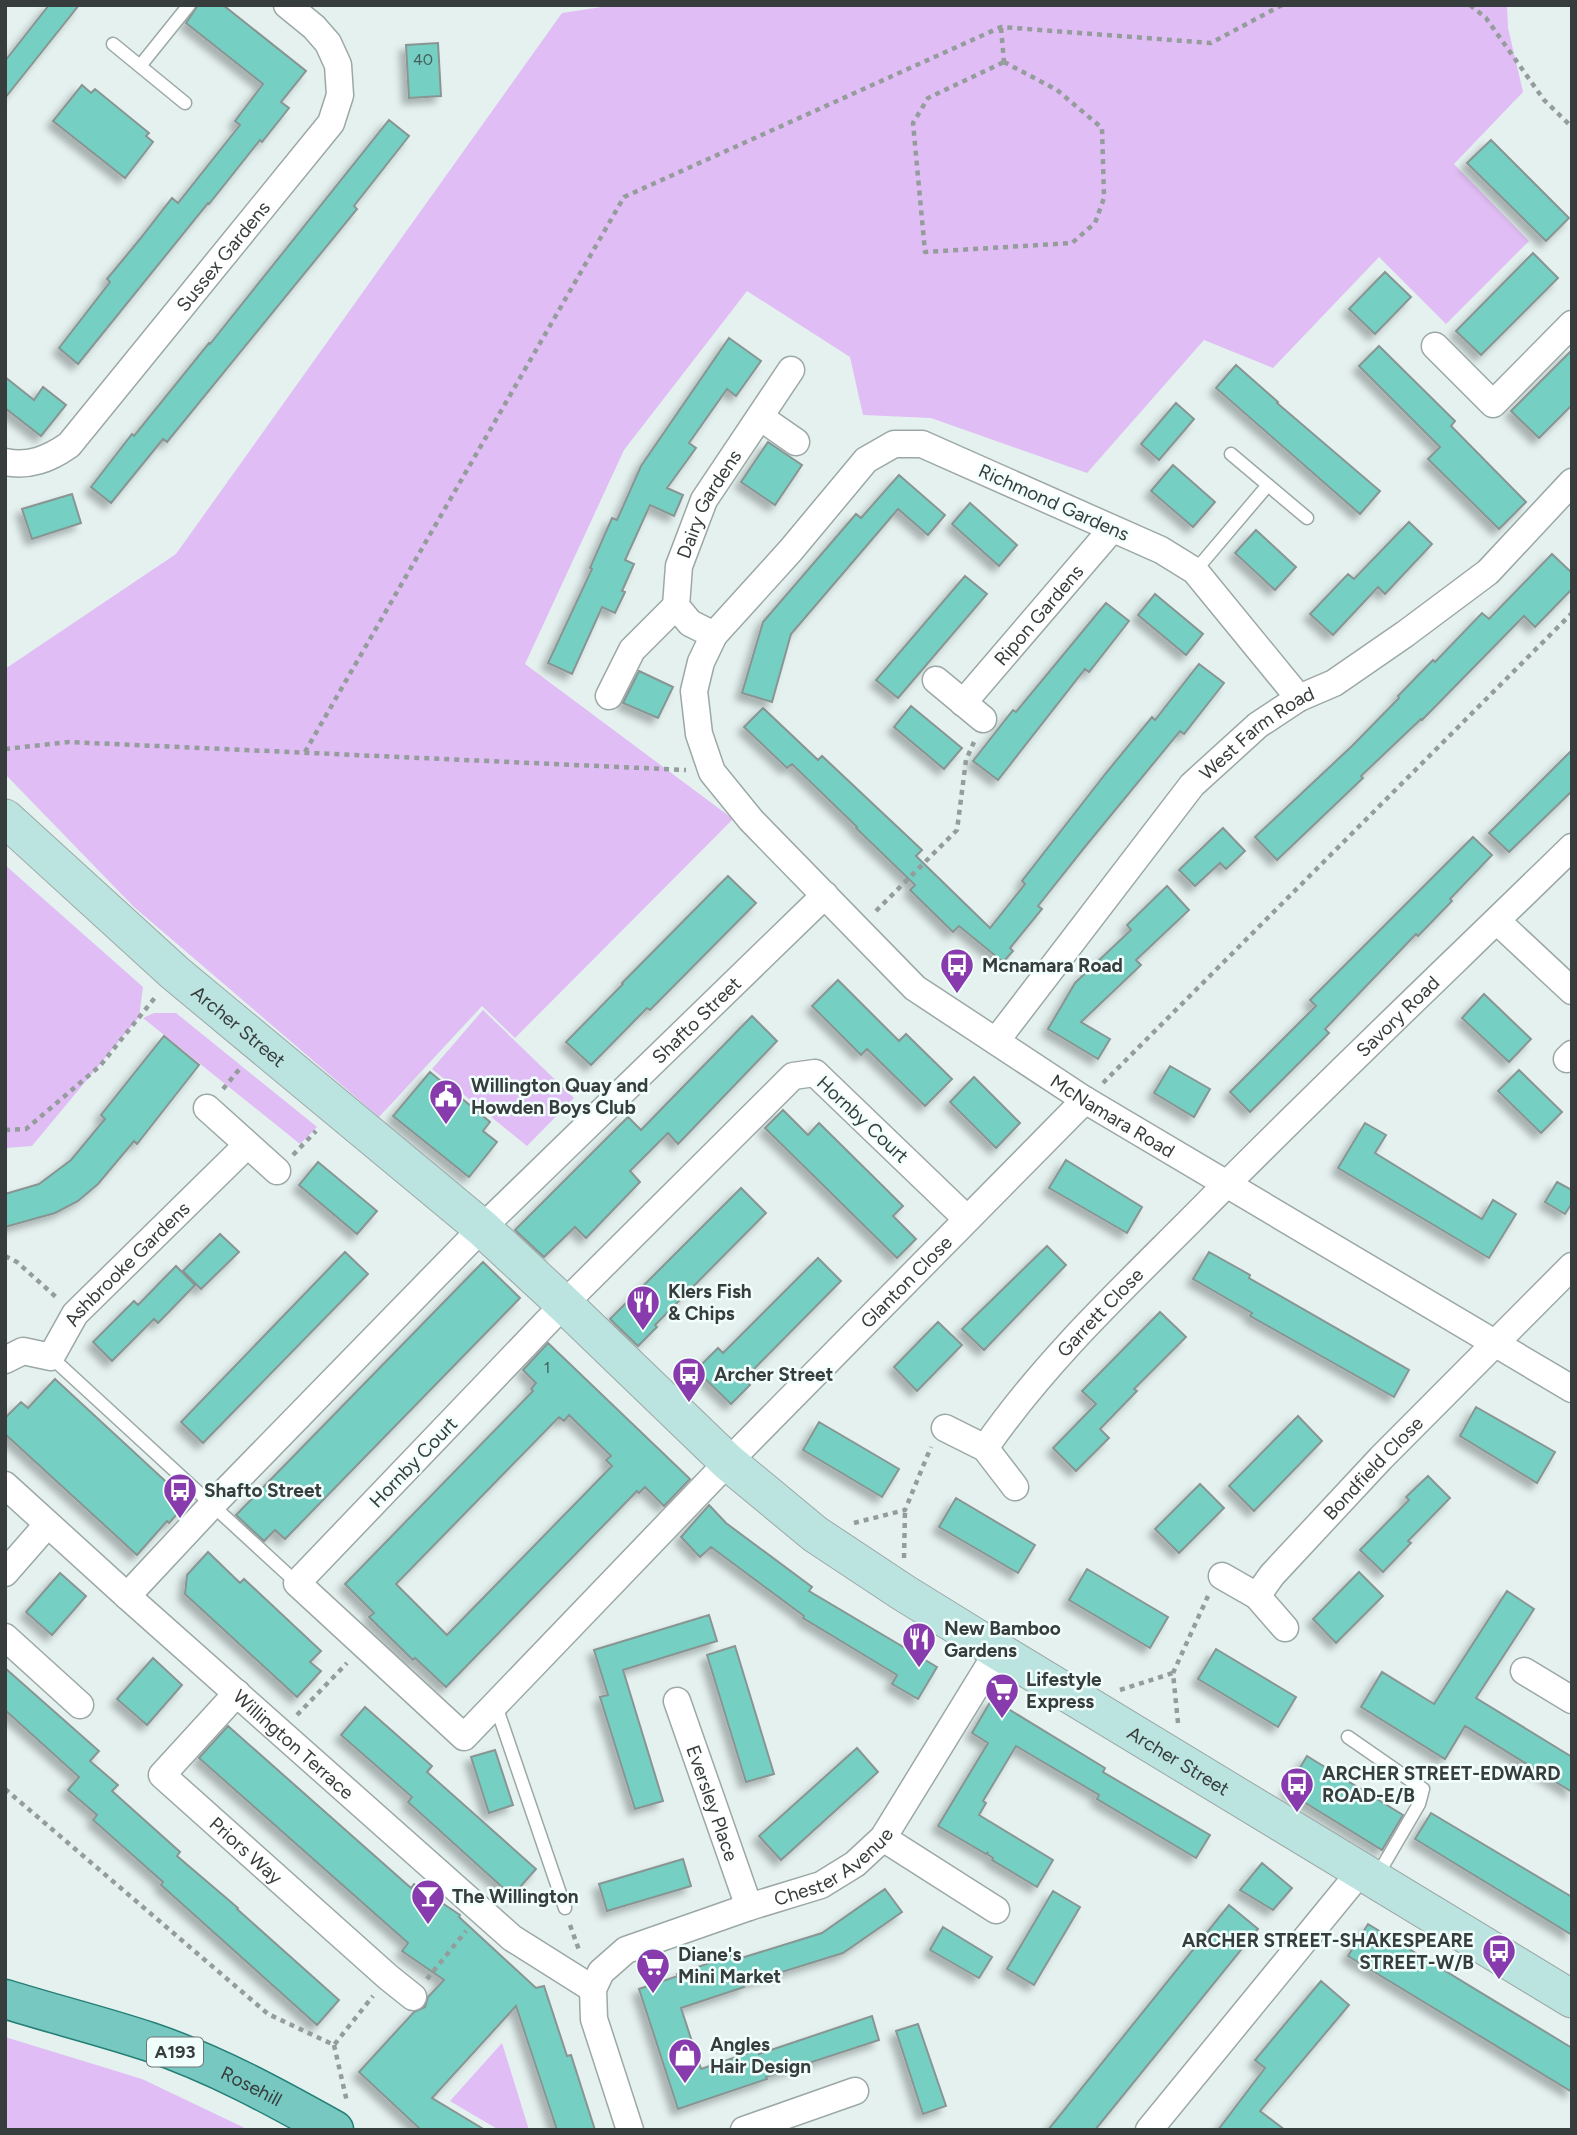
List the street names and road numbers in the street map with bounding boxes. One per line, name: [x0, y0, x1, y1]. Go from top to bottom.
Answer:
street label: Sussex Gardens: [172, 196, 275, 316]
street label: Dairy Gardens: [672, 445, 747, 562]
street label: Richmond Gardens: [975, 459, 1133, 546]
street label: Ripon Gardens: [989, 560, 1088, 670]
street label: West Farm Road: [1195, 682, 1318, 785]
street label: Savory Road: [1352, 971, 1444, 1062]
street label: Shafto Street: [647, 972, 746, 1069]
street label: Archer Street: [187, 981, 290, 1072]
street label: McNamara Road: [1046, 1069, 1179, 1163]
street label: Hornby Court: [812, 1071, 913, 1168]
street label: Ashbrooke Gardens: [60, 1197, 195, 1330]
street label: Glanton Close: [856, 1231, 957, 1333]
street label: Garrett Close: [1052, 1263, 1148, 1362]
street label: Hornby Court: [365, 1412, 462, 1512]
street label: Bondfield Close: [1318, 1412, 1428, 1525]
street label: Willington Terrace: [228, 1685, 359, 1804]
street label: Archer Street: [1123, 1721, 1233, 1801]
street label: Eversley Place: [681, 1742, 743, 1864]
street label: Priors Way: [205, 1812, 287, 1889]
street label: Chester Avenue: [771, 1824, 898, 1911]
road number: A193: [147, 2038, 203, 2066]
street label: Rosehill: [217, 2061, 286, 2111]

